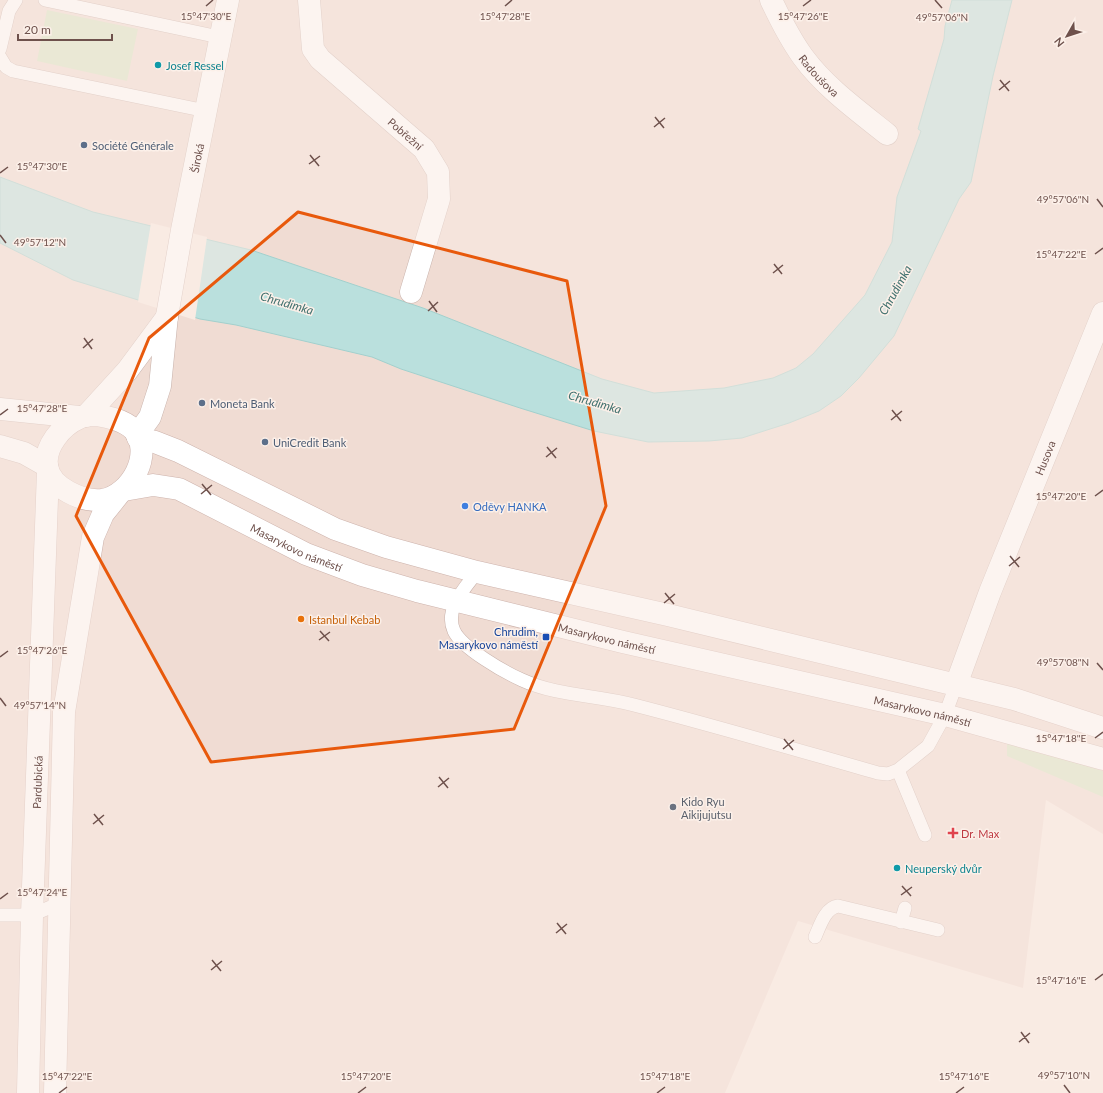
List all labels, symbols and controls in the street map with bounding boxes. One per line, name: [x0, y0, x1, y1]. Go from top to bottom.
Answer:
text: 15°47'30"E: [181, 10, 231, 22]
text: 15°47'28"E: [480, 10, 530, 22]
text: 15°47'26"E: [778, 10, 828, 22]
text: 49°57'06"N: [916, 11, 968, 23]
scale bar: [18, 16, 112, 42]
north arrow: [1047, 16, 1087, 56]
text: 20 m: [24, 22, 51, 37]
text: N: [1051, 35, 1067, 50]
street label: Radoušova: [797, 52, 842, 99]
place label: Josef Ressel: [166, 59, 224, 72]
marker: Josef Ressel: [153, 60, 163, 70]
street label: Pobřežní: [386, 115, 426, 152]
place label: Société Générale: [92, 139, 174, 152]
marker: Société Générale: [79, 140, 89, 150]
street label: Široká: [187, 142, 206, 174]
text: 15°47'30"E: [17, 160, 67, 172]
text: 49°57'06"N: [1037, 193, 1089, 205]
text: 49°57'12"N: [14, 236, 66, 248]
text: 15°47'22"E: [1036, 248, 1086, 260]
water label: Chrudimka: [875, 263, 915, 317]
water label: Chrudimka: [259, 288, 315, 318]
water label: Chrudimka: [567, 387, 623, 417]
place label: Moneta Bank: [210, 397, 275, 410]
marker: Moneta Bank: [197, 398, 207, 408]
text: 15°47'28"E: [17, 402, 67, 414]
place label: UniCredit Bank: [273, 436, 347, 449]
marker: UniCredit Bank: [260, 437, 270, 447]
street label: Husova: [1032, 438, 1057, 477]
text: 15°47'20"E: [1036, 490, 1086, 502]
place label: Oděvy HANKA: [473, 500, 547, 513]
marker: Oděvy HANKA: [460, 501, 470, 511]
street label: Masarykovo náměstí: [249, 520, 345, 574]
place label: Istanbul Kebab: [309, 613, 380, 626]
marker: Istanbul Kebab: [296, 614, 306, 624]
street label: Masarykovo náměstí: [557, 620, 658, 656]
place label: Chrudim, Masarykovo náměstí: [439, 625, 539, 651]
marker: Chrudim, Masarykovo náměstí: [541, 632, 551, 642]
text: 15°47'26"E: [17, 644, 67, 656]
text: 49°57'08"N: [1037, 656, 1089, 668]
street label: Masarykovo náměstí: [873, 693, 974, 729]
text: 49°57'14"N: [14, 699, 66, 711]
text: 15°47'18"E: [1036, 732, 1086, 744]
street label: Pardubická: [29, 755, 44, 809]
place label: Kido Ryu Aikijujutsu: [681, 795, 732, 821]
marker: Kido Ryu Aikijujutsu: [668, 802, 678, 812]
place label: Dr. Max: [961, 827, 1000, 840]
marker: Dr. Max: [948, 828, 958, 838]
place label: Neuperský dvůr: [905, 862, 982, 875]
marker: Neuperský dvůr: [892, 863, 902, 873]
text: 15°47'24"E: [17, 886, 67, 898]
text: 15°47'16"E: [1036, 974, 1086, 986]
text: 49°57'10"N: [1038, 1069, 1090, 1081]
text: 15°47'22"E: [42, 1070, 92, 1082]
text: 15°47'20"E: [341, 1070, 391, 1082]
text: 15°47'18"E: [640, 1070, 690, 1082]
text: 15°47'16"E: [939, 1070, 989, 1082]

